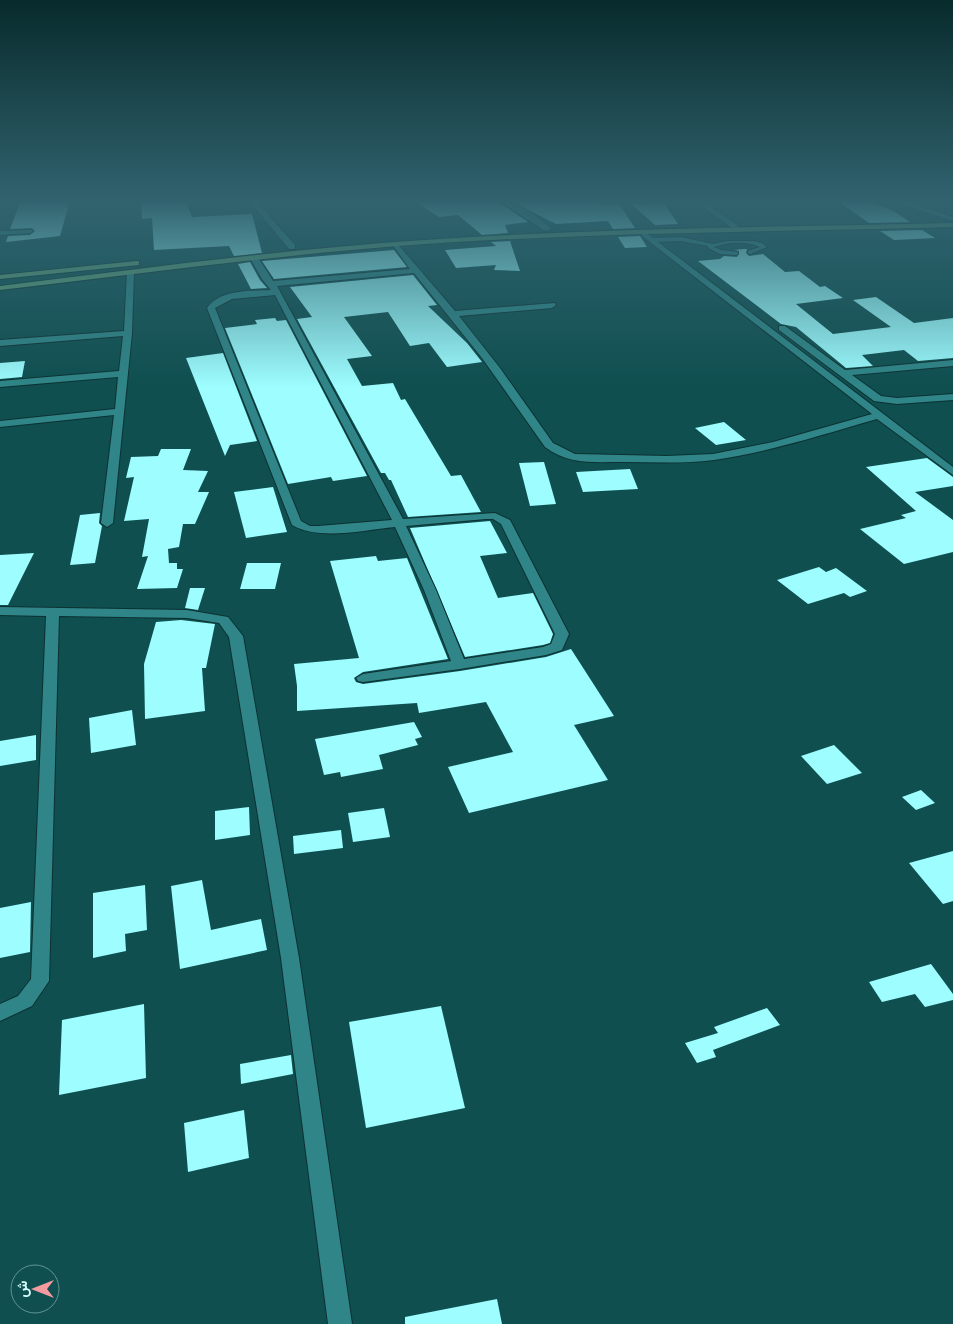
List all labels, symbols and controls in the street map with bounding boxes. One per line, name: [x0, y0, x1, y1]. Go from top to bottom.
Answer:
north arrow: [10, 1264, 60, 1314]
text: ش: [14, 1280, 31, 1297]

